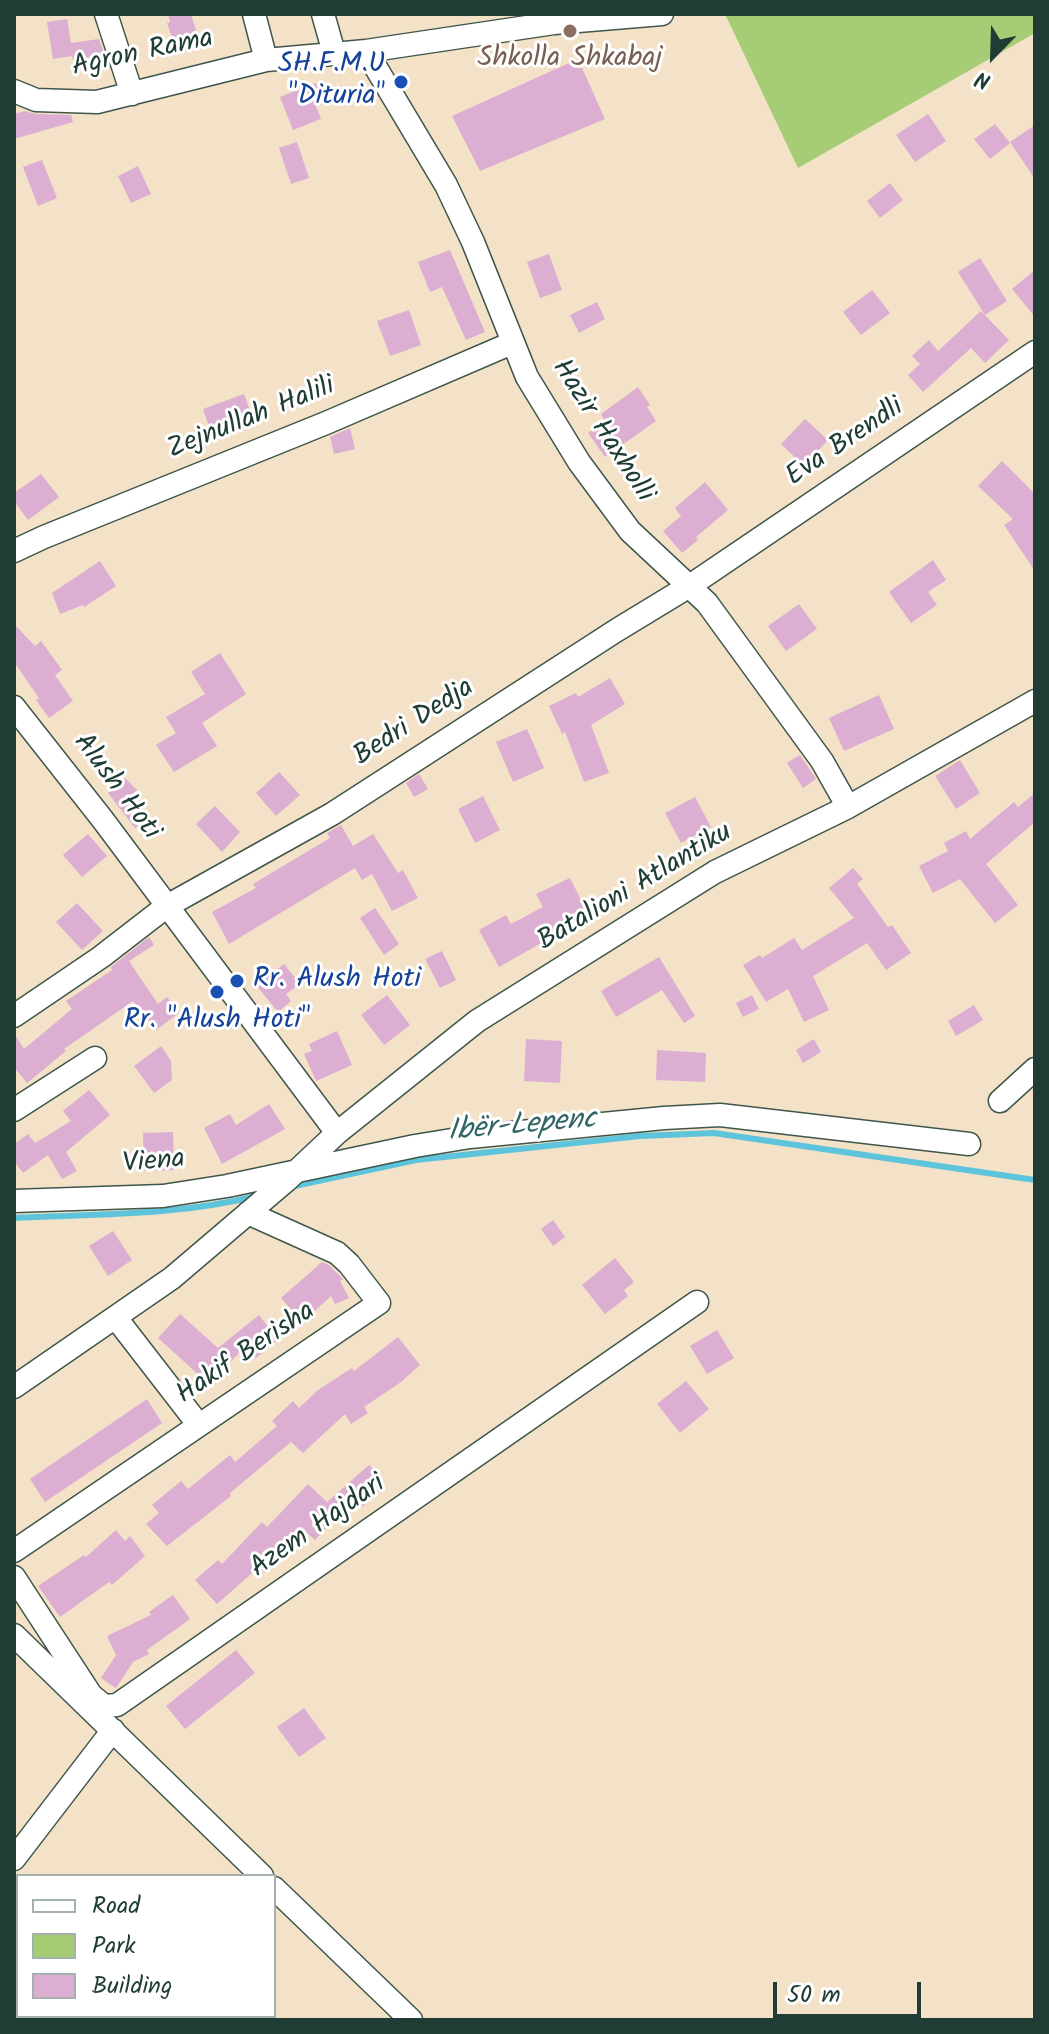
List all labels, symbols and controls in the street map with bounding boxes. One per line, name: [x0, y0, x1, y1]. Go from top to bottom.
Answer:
north arrow: [953, 16, 1033, 96]
marker: Shkolla Shkabaj: [561, 22, 579, 40]
street label: Agron Rama: [69, 24, 217, 86]
place label: Shkolla Shkabaj: [478, 43, 662, 77]
place label: SH.F.M.U "Dituria": [278, 49, 385, 115]
text: N: [970, 60, 997, 97]
marker: SH.F.M.U "Dituria": [392, 73, 410, 91]
street label: Hazir Haxholli: [542, 354, 660, 510]
street label: Zejnullah Halili: [163, 371, 341, 469]
street label: Eva Brendli: [781, 392, 911, 496]
street label: Bedri Dedja: [349, 673, 481, 775]
street label: Alush Hoti: [64, 728, 166, 848]
street label: Batalioni Atlantiku: [533, 818, 739, 960]
place label: Rr. Alush Hoti: [253, 964, 421, 998]
marker: Rr. Alush Hoti: [228, 972, 246, 990]
marker: Rr. "Alush Hoti": [208, 983, 226, 1001]
place label: Rr. "Alush Hoti": [124, 1005, 310, 1039]
water label: Ibër-Lepenc: [446, 1104, 598, 1152]
street label: Viena: [122, 1145, 186, 1183]
street label: Hakif Berisha: [171, 1296, 323, 1414]
street label: Azem Hajdari: [245, 1469, 393, 1587]
legend: [16, 1874, 276, 2018]
text: Road: [92, 1887, 140, 1926]
text: Park: [92, 1927, 136, 1966]
scale bar: [777, 1966, 925, 2016]
text: Building: [92, 1967, 172, 2006]
text: 50 m: [787, 1976, 841, 2015]

